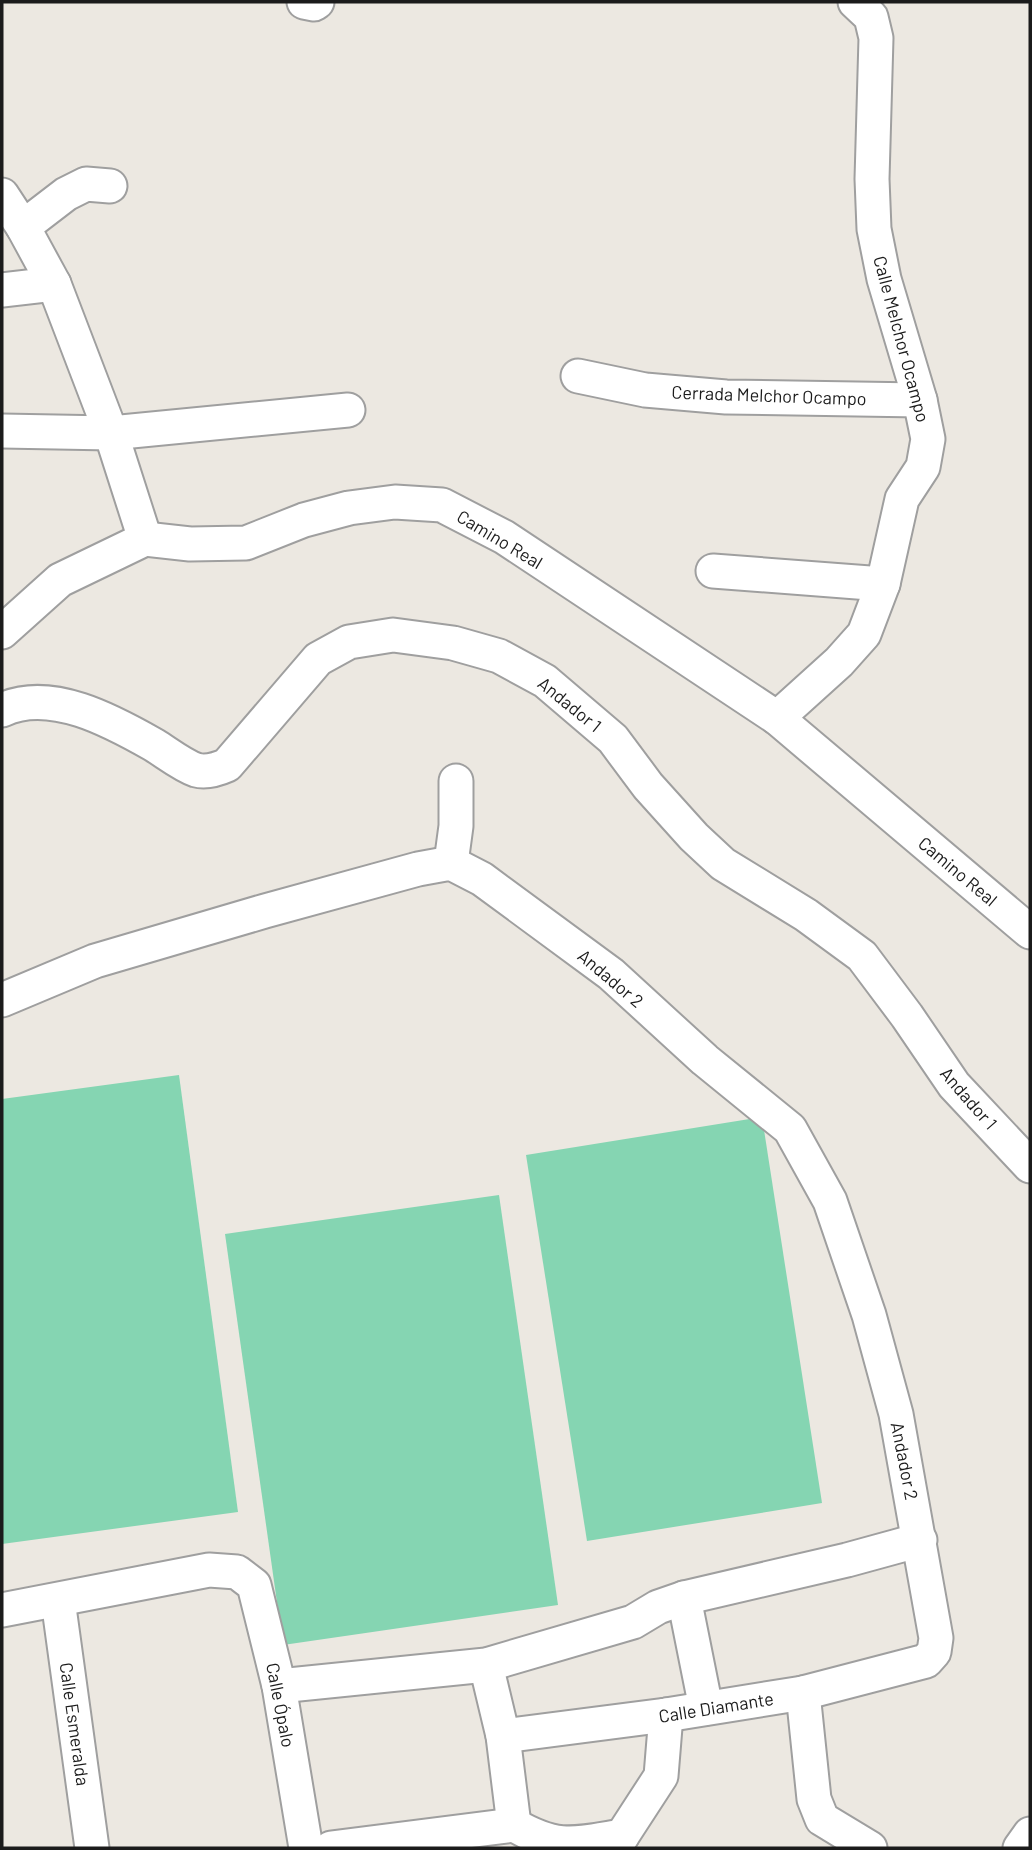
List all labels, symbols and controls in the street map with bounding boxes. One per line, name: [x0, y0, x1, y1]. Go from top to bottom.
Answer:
street label: Calle Melchor Ocampo: [869, 253, 935, 425]
street label: Cerrada Melchor Ocampo: [671, 381, 867, 409]
street label: Camino Real: [453, 505, 547, 573]
street label: Andador 1: [534, 672, 606, 736]
street label: Camino Real: [914, 832, 1002, 910]
street label: Andador 2: [574, 944, 648, 1012]
street label: Andador 1: [936, 1062, 1002, 1134]
street label: Andador 2: [887, 1420, 923, 1502]
street label: Calle Esmeralda: [55, 1661, 95, 1787]
street label: Calle Ópalo: [262, 1661, 300, 1749]
street label: Calle Diamante: [657, 1687, 775, 1727]

